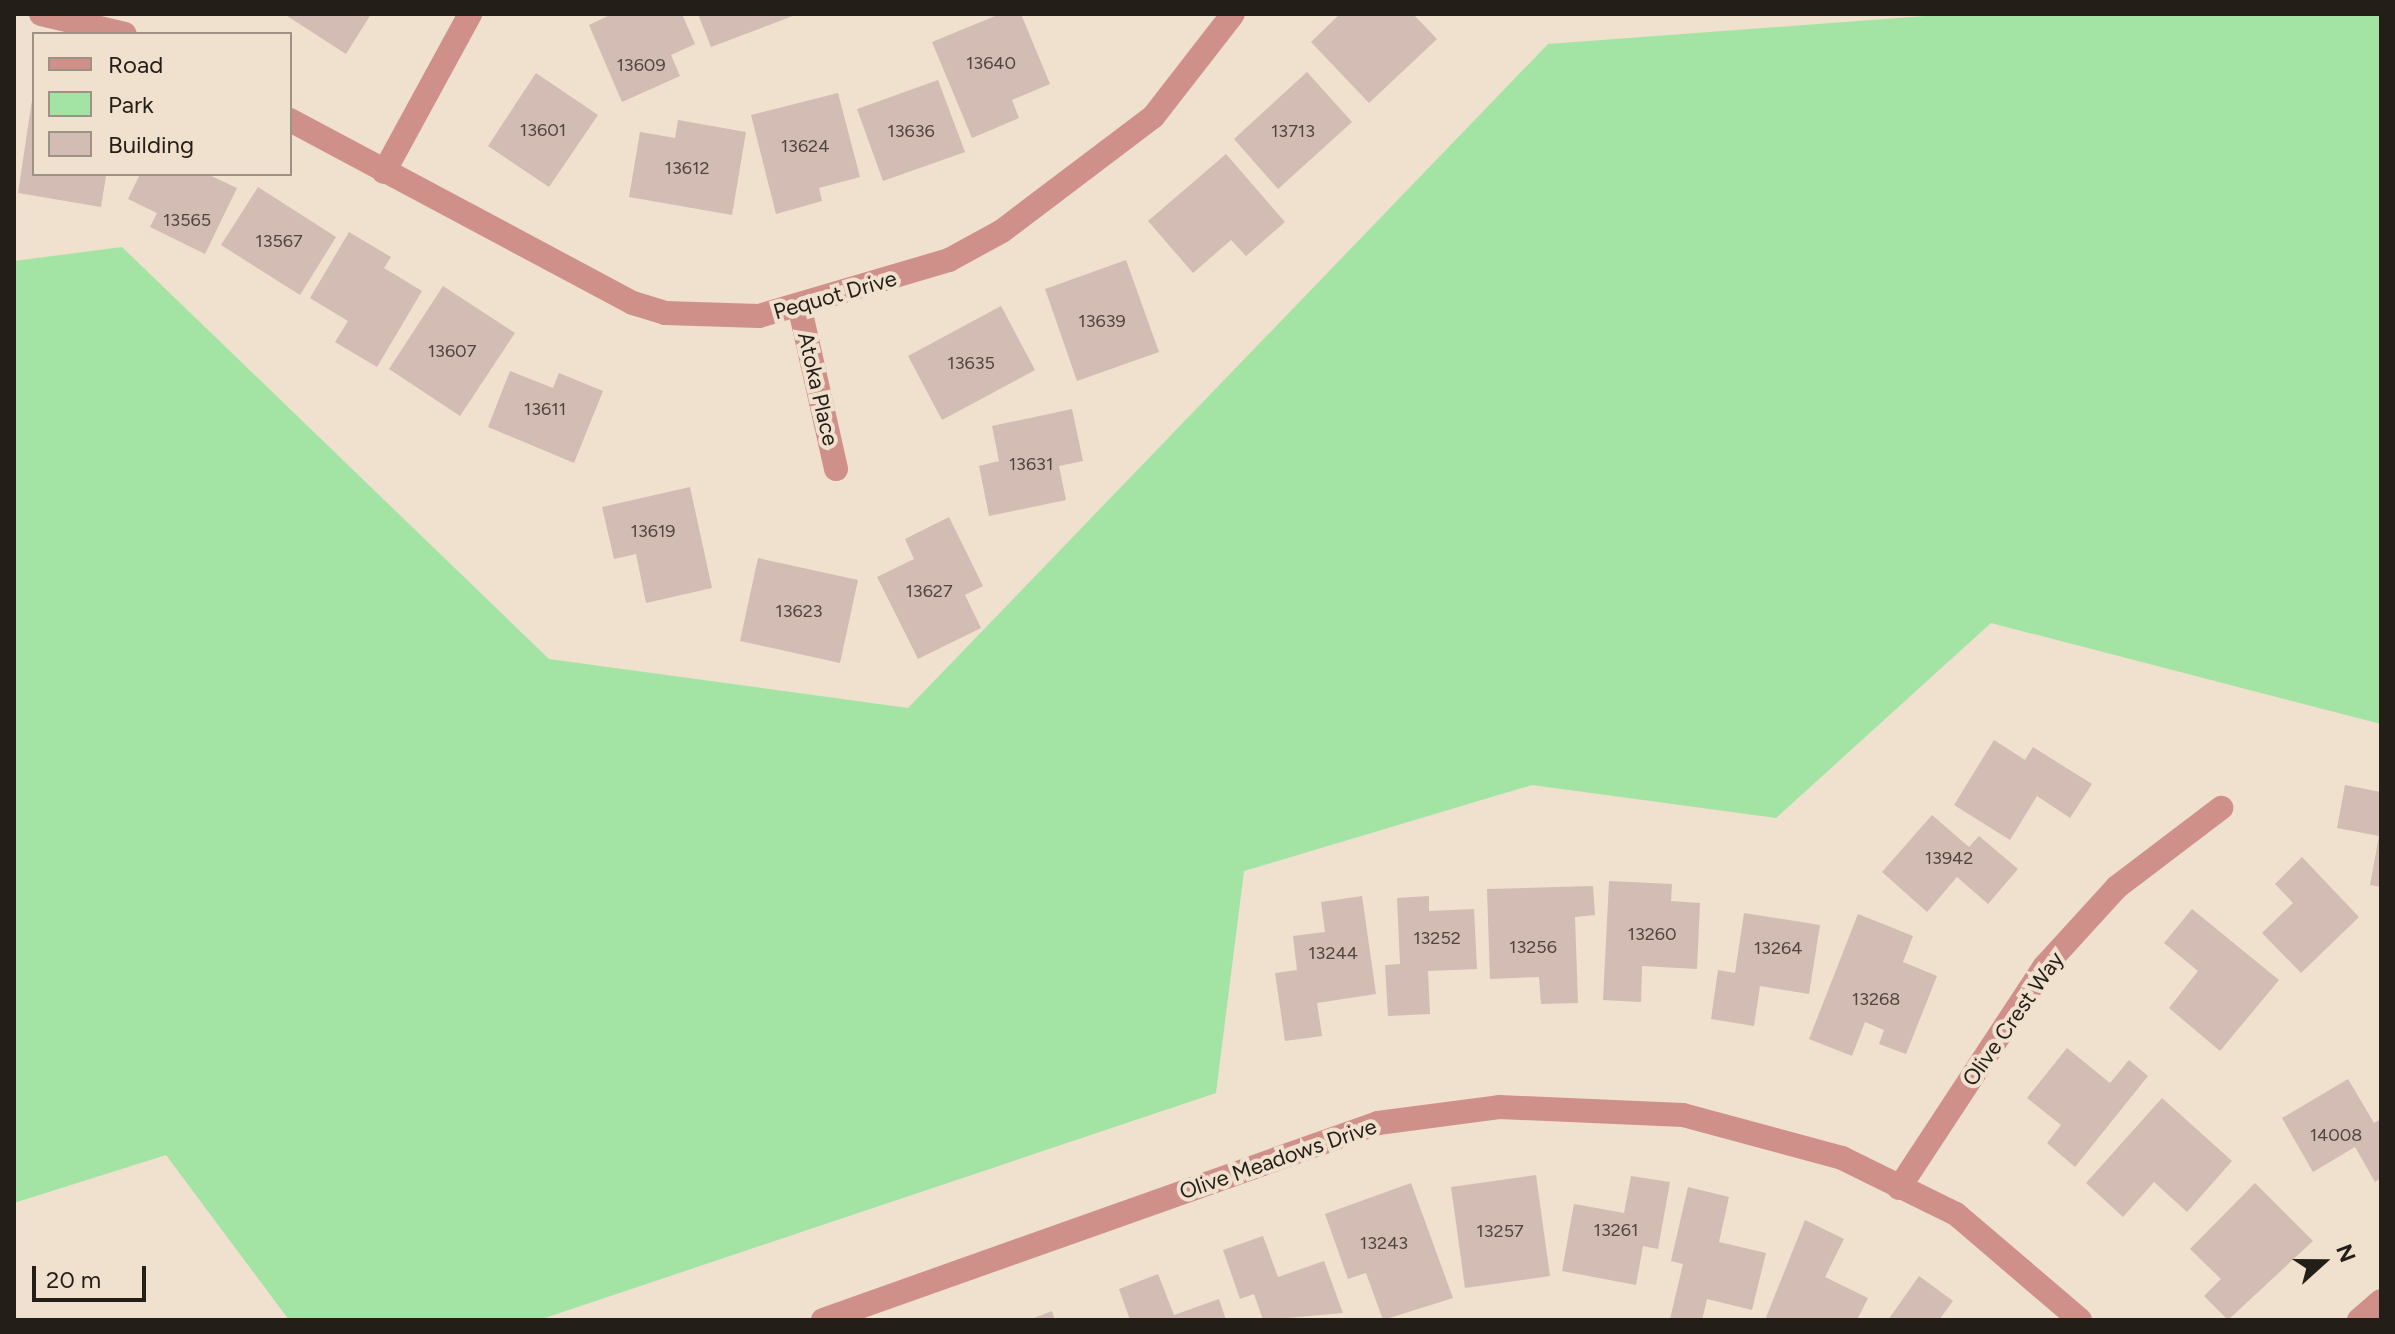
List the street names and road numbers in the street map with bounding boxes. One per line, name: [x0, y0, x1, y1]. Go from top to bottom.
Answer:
street label: Pequot Drive: [770, 265, 900, 325]
street label: Atoka Place: [792, 330, 844, 448]
street label: Olive Crest Way: [1957, 947, 2069, 1091]
street label: Olive Meadows Drive: [1176, 1113, 1380, 1205]

